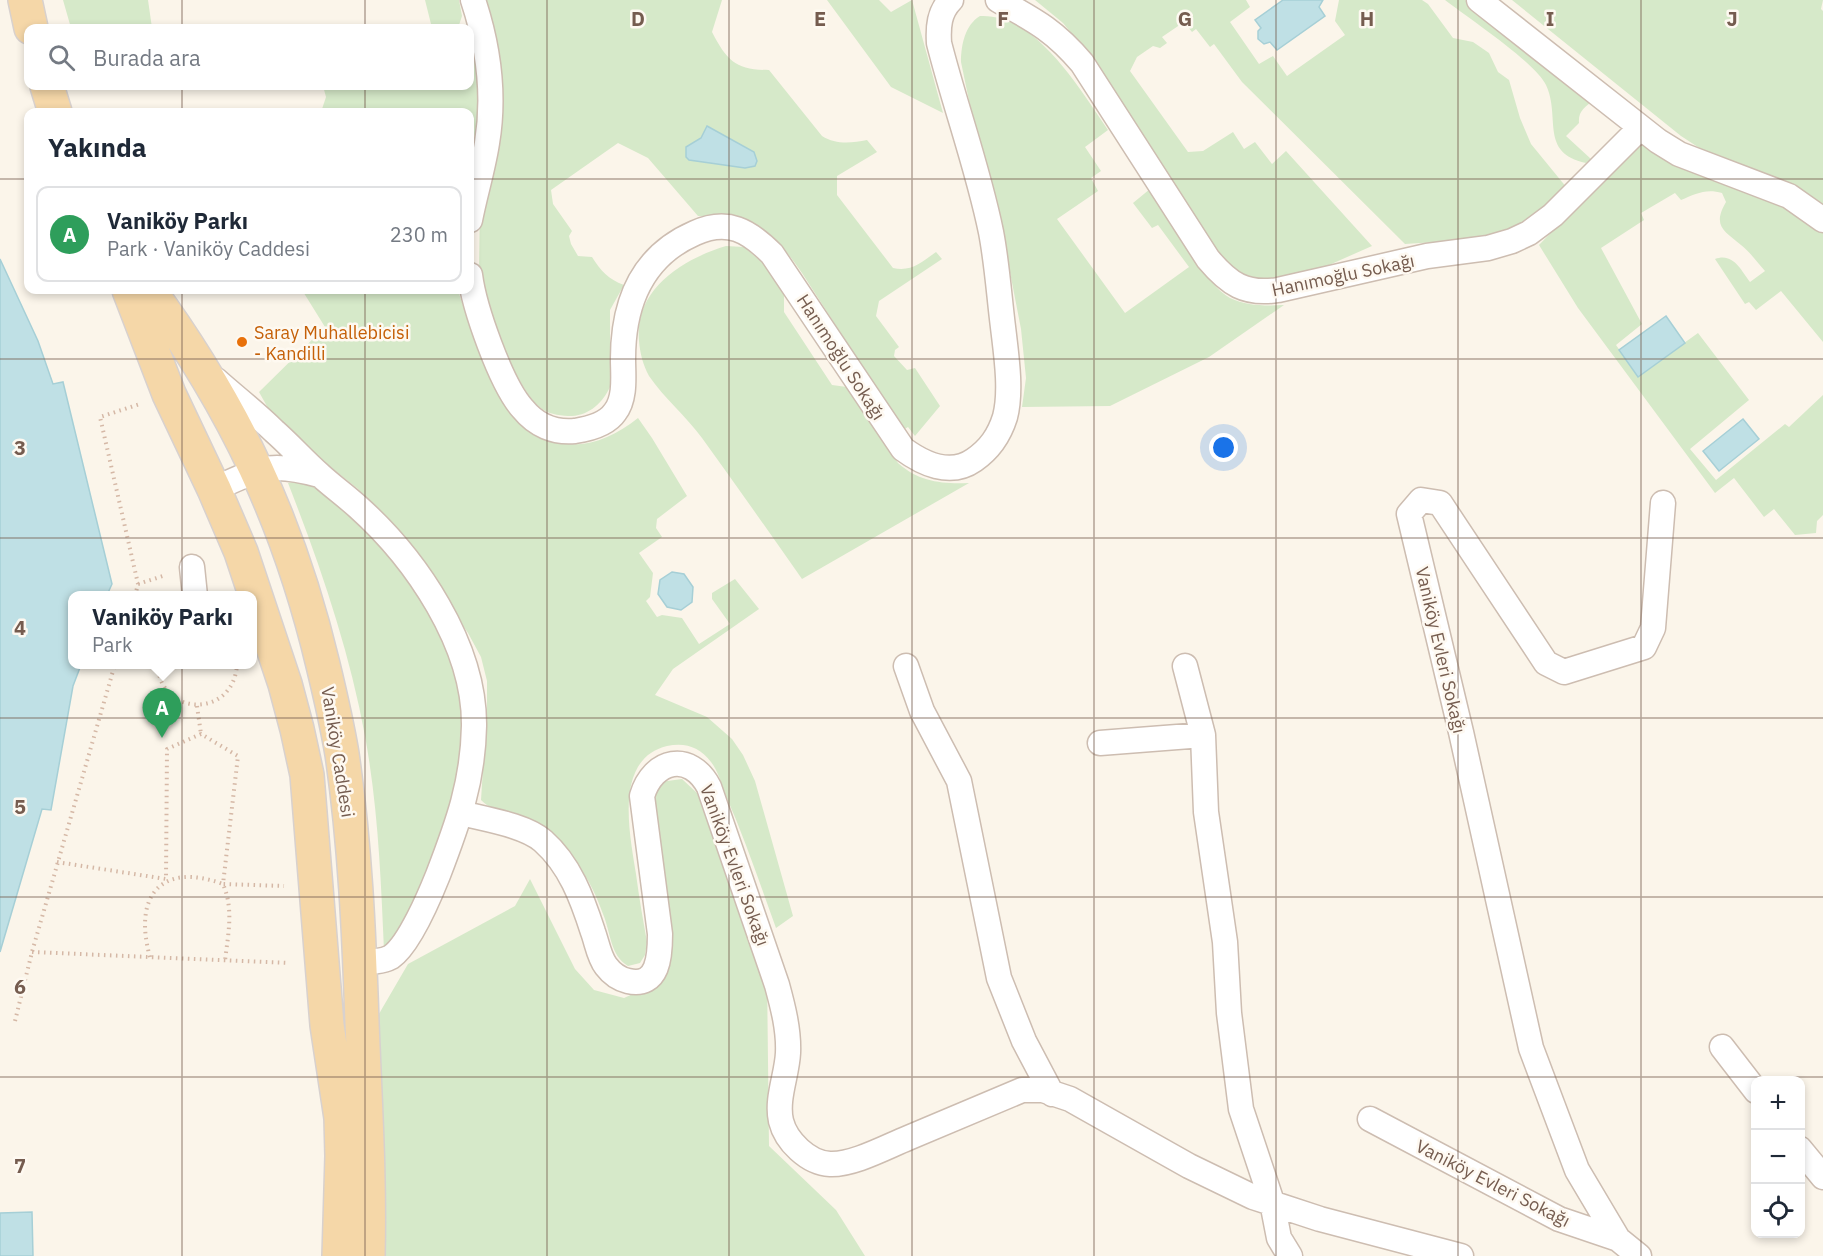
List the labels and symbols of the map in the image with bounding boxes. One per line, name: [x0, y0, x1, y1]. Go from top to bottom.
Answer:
text: D: [631, 5, 645, 32]
text: E: [814, 5, 826, 32]
text: F: [997, 5, 1009, 32]
text: G: [1178, 5, 1192, 32]
text: H: [1360, 5, 1374, 32]
text: I: [1546, 5, 1554, 32]
text: J: [1726, 5, 1738, 32]
street label: Hanımoğlu Sokağı: [1270, 249, 1416, 301]
street label: Hanımoğlu Sokağı: [792, 290, 890, 424]
place label: Saray Muhallebicisi - Kandilli: [254, 321, 409, 365]
marker: Saray Muhallebicisi - Kandilli: [235, 335, 249, 349]
your location: [1209, 433, 1238, 462]
text: 3: [14, 434, 26, 461]
street label: Vaniköy Evleri Sokağı: [1411, 564, 1471, 736]
text: 4: [14, 614, 26, 641]
street label: Vaniköy Caddesi: [316, 685, 360, 819]
pin: A: [142, 688, 182, 738]
street label: Vaniköy Evleri Sokağı: [695, 781, 775, 949]
text: 5: [14, 793, 26, 820]
text: 6: [14, 973, 26, 1000]
street label: Vaniköy Evleri Sokağı: [1412, 1134, 1574, 1232]
text: 7: [14, 1152, 26, 1179]

